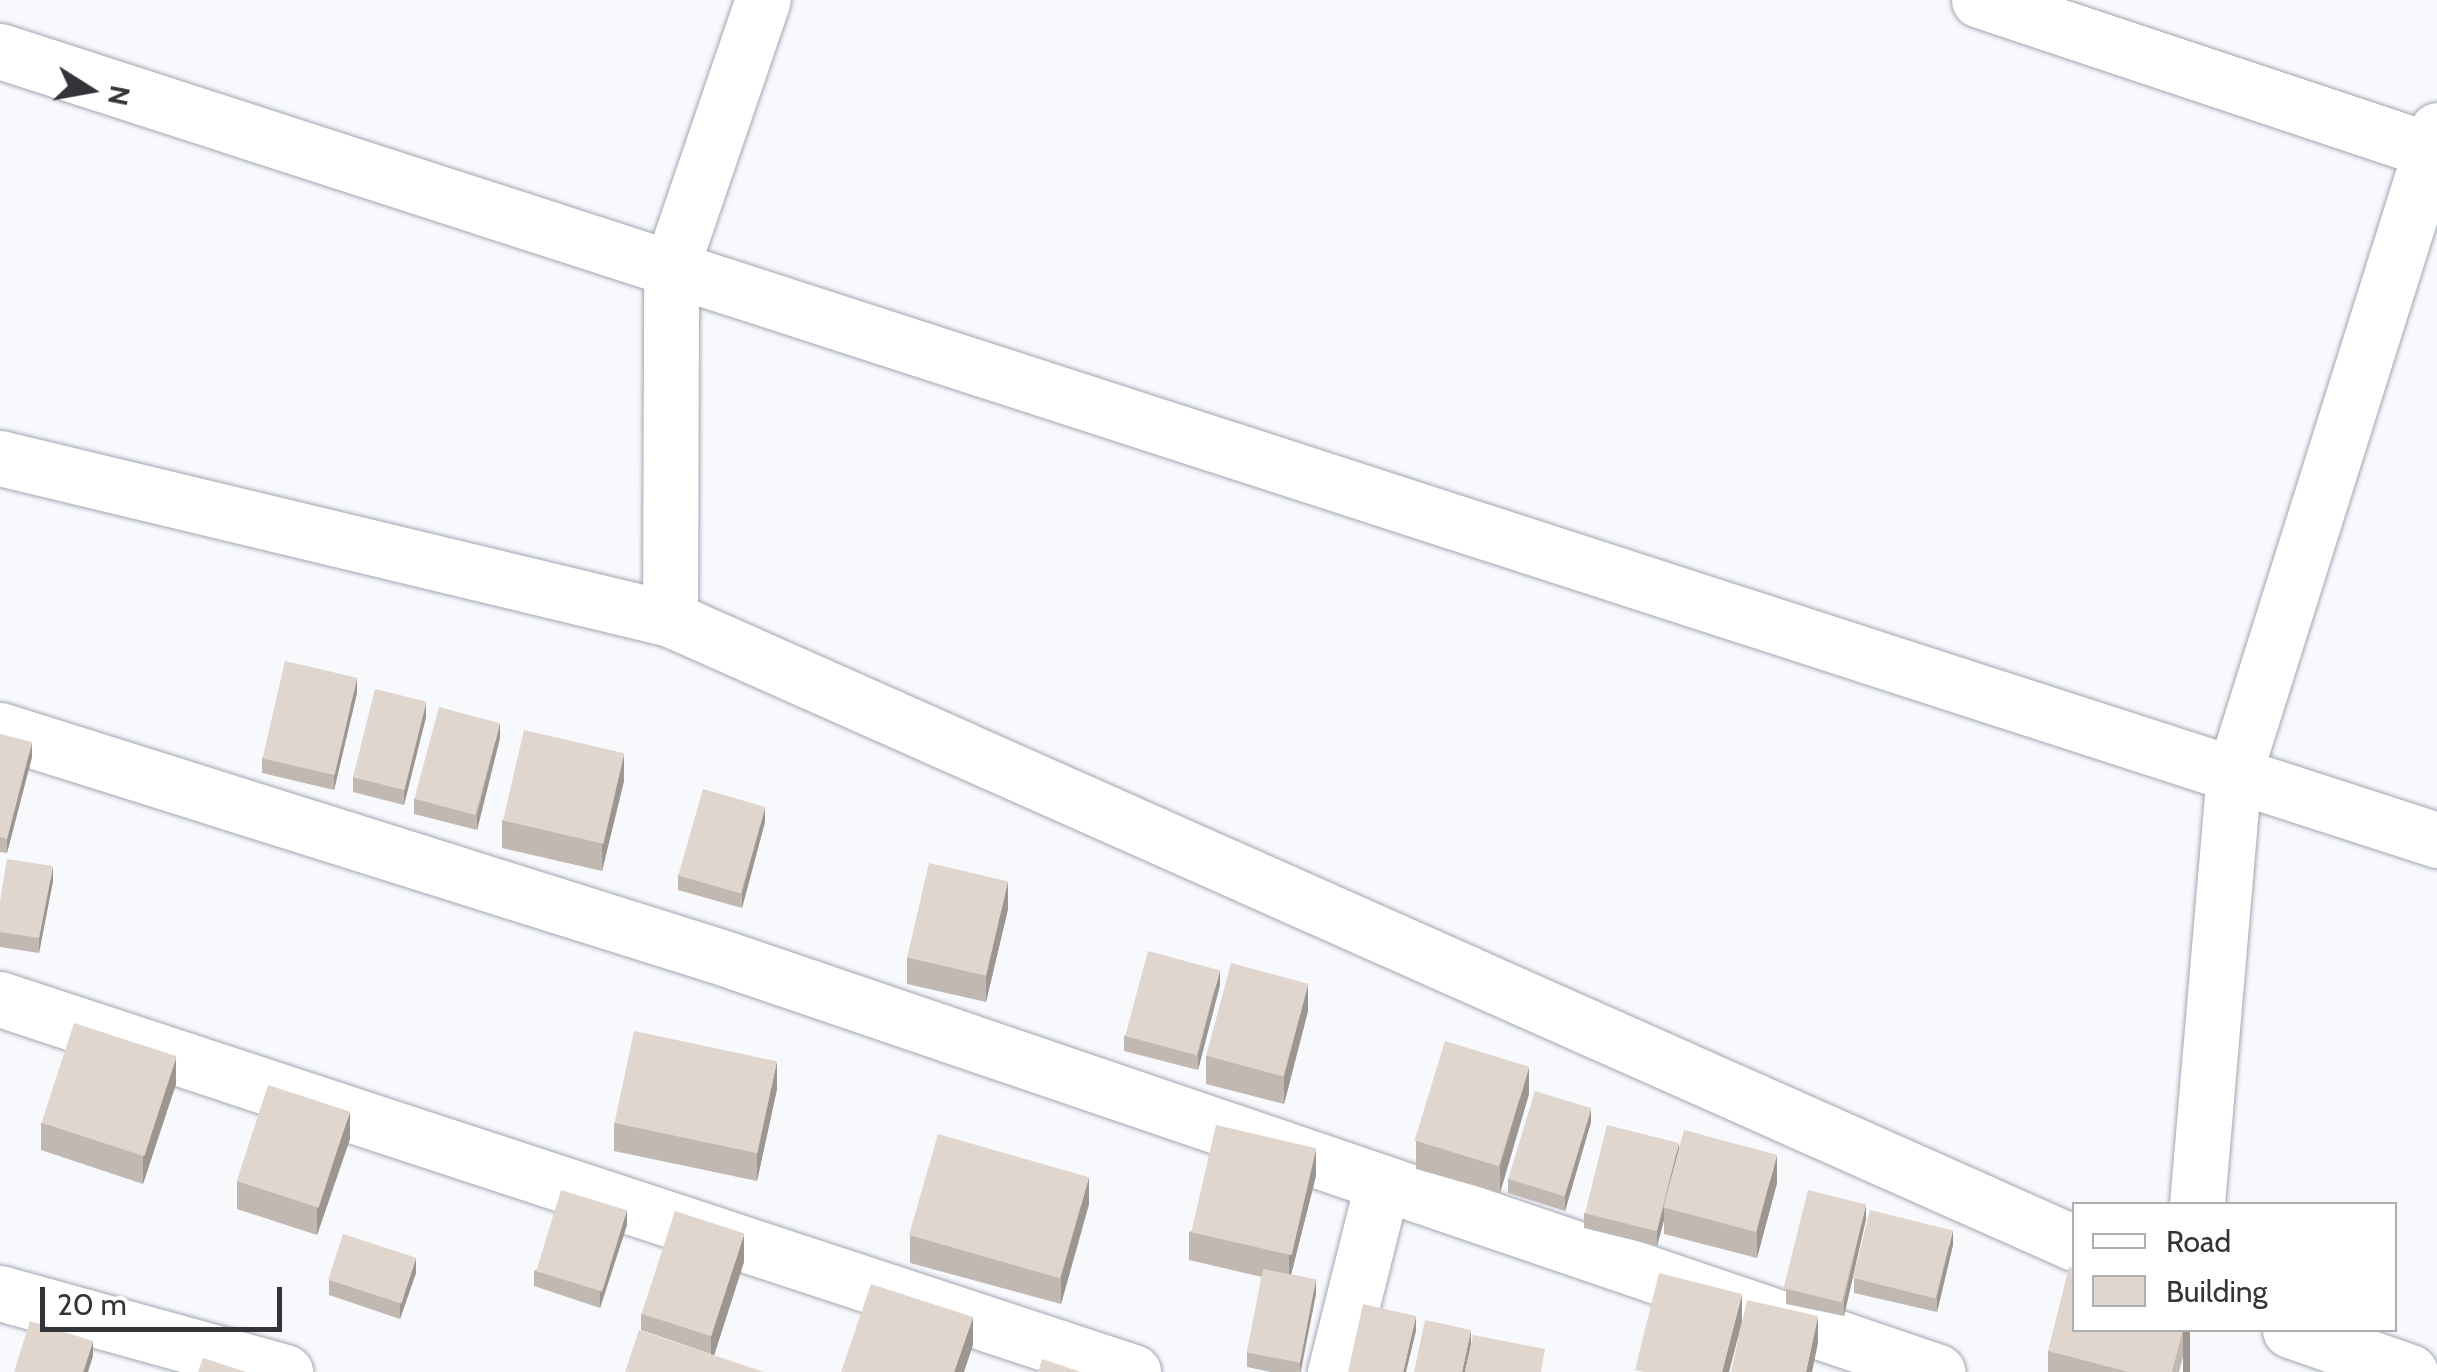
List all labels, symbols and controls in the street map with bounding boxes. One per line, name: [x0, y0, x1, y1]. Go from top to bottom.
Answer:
north arrow: [40, 40, 140, 140]
text: N: [101, 83, 138, 109]
legend: [2072, 1202, 2397, 1332]
text: Road: [2166, 1223, 2231, 1260]
scale bar: [45, 1267, 288, 1329]
text: Building: [2166, 1273, 2268, 1310]
text: 20 m: [57, 1286, 127, 1323]

